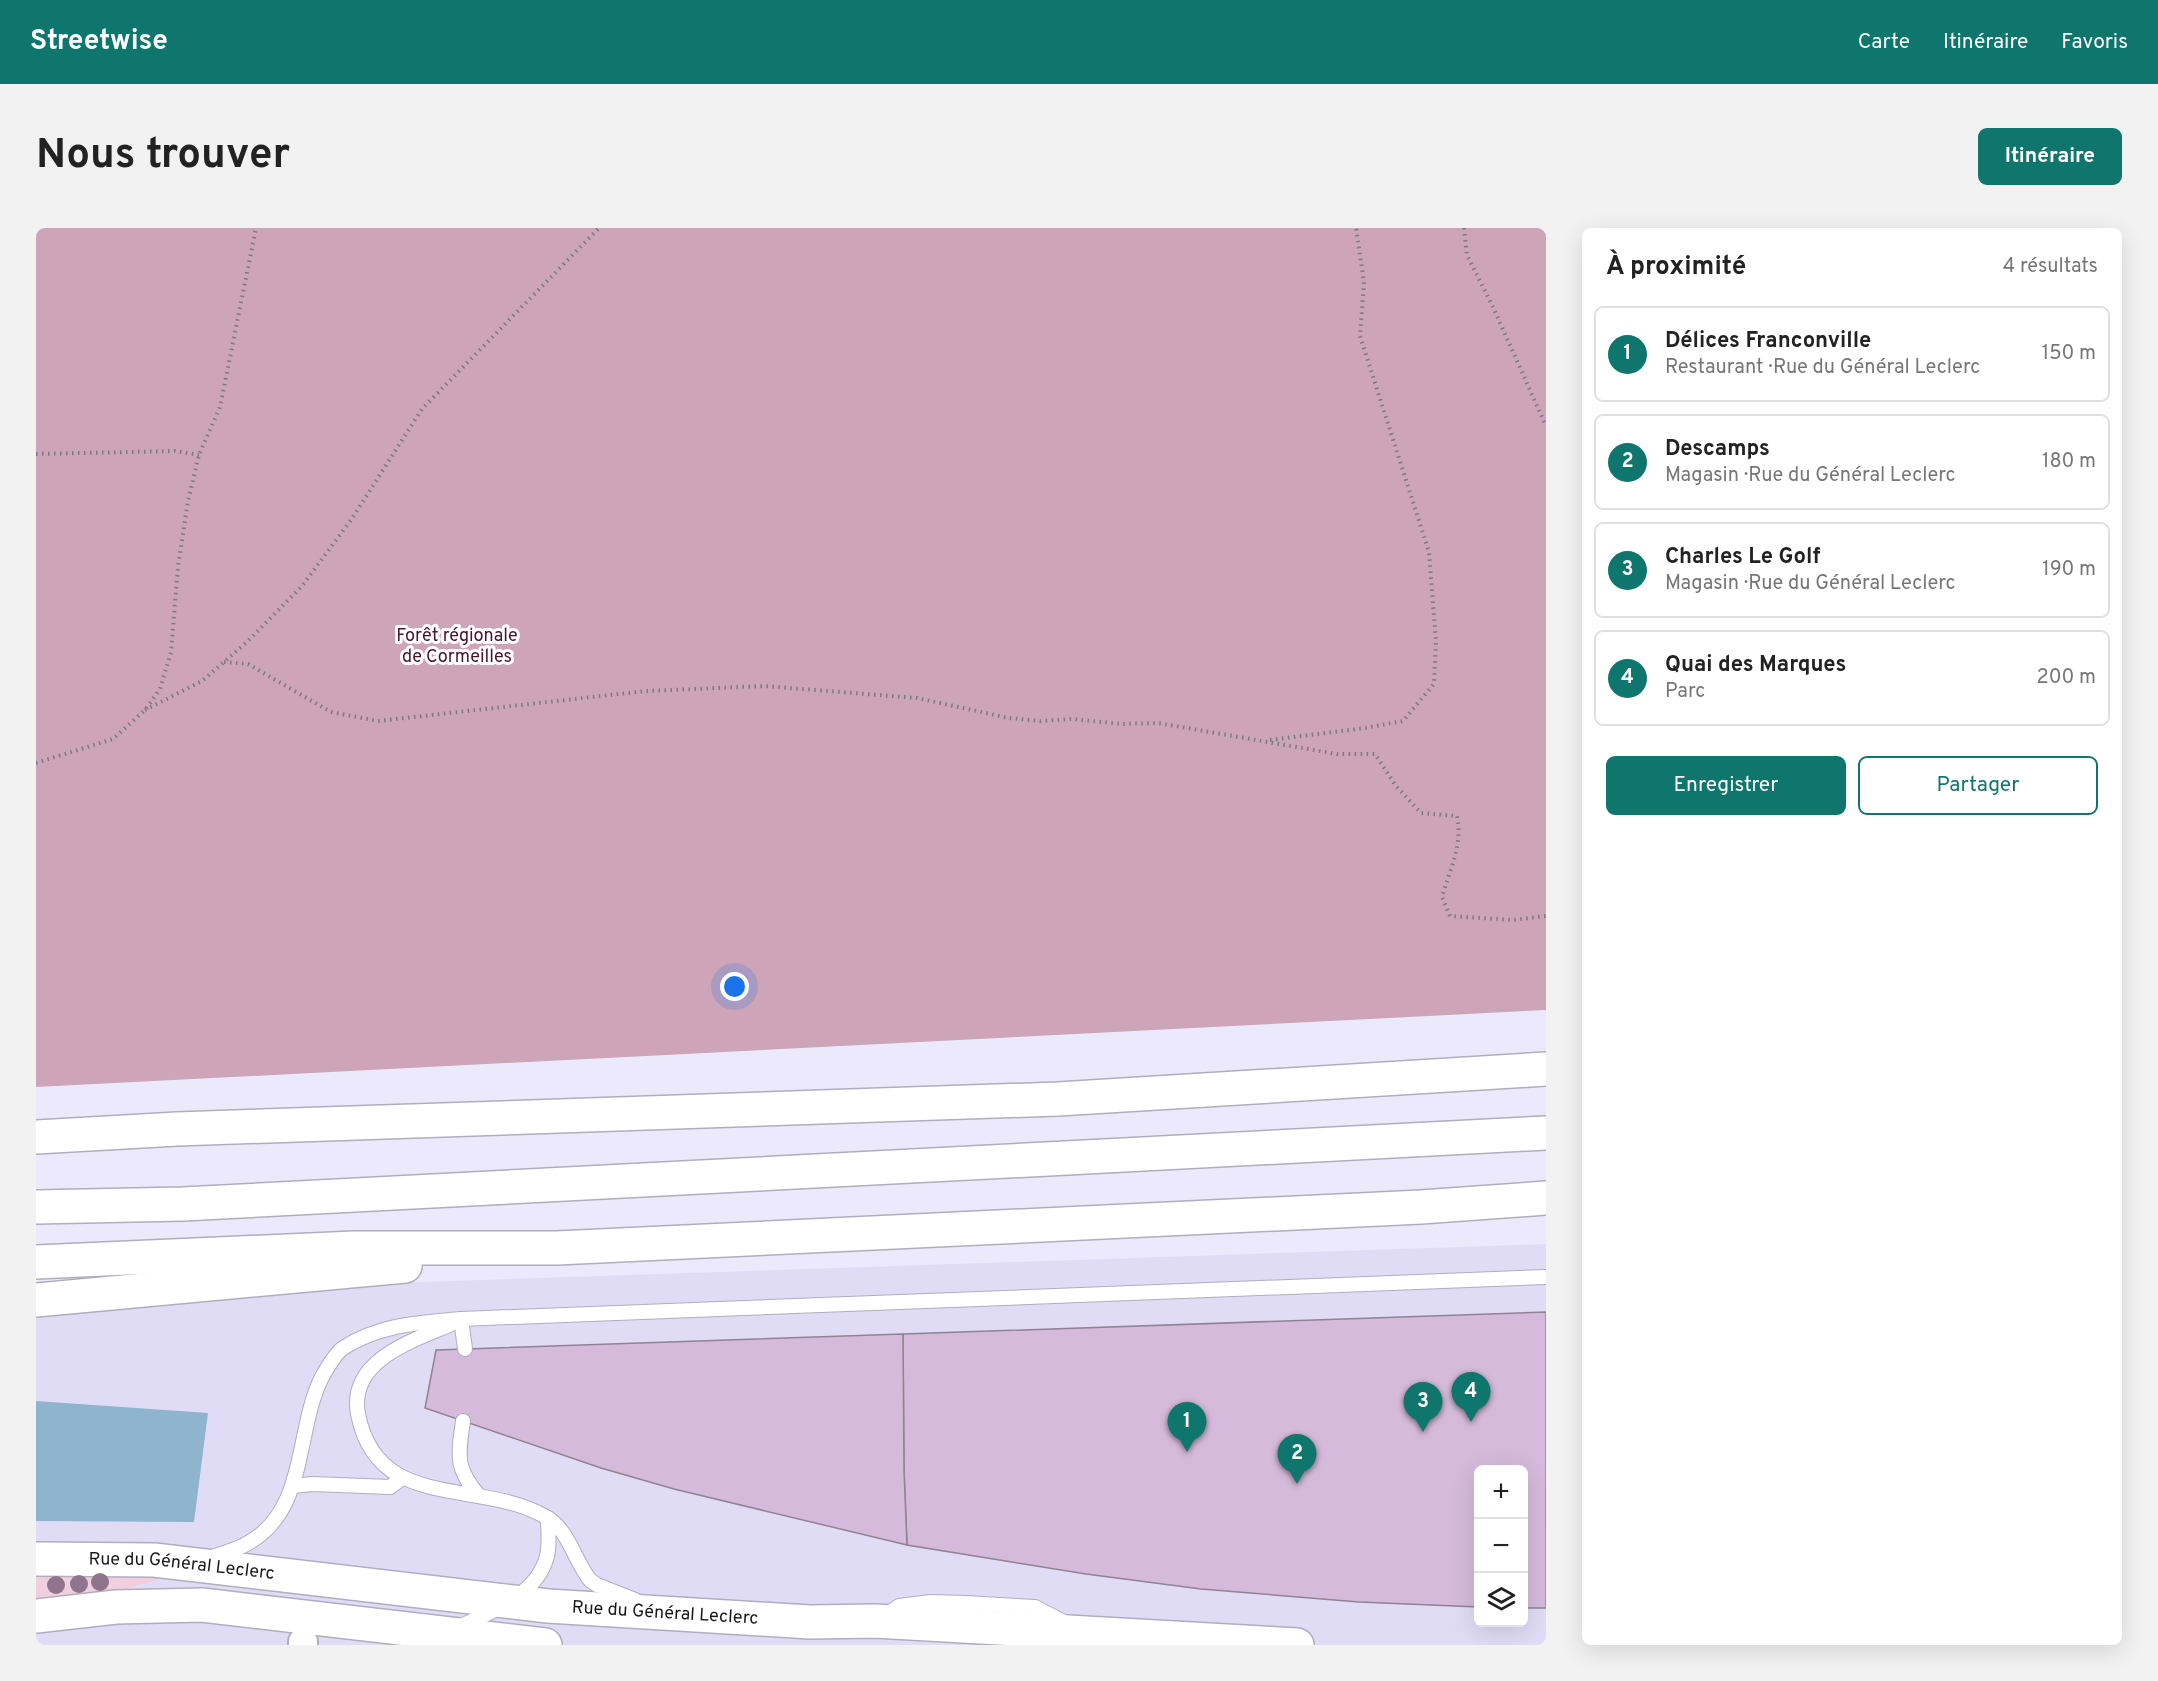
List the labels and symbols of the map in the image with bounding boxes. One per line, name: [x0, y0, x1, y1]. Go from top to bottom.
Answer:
park label: Forêt régionale de Cormeilles: [396, 625, 518, 669]
your location: [720, 972, 749, 1001]
pin: 4: [1452, 1372, 1490, 1422]
pin: 3: [1404, 1382, 1442, 1432]
pin: 1: [1168, 1402, 1206, 1452]
pin: 2: [1278, 1434, 1316, 1484]
street label: Rue du Général Leclerc: [89, 1548, 276, 1585]
street label: Rue du Général Leclerc: [571, 1596, 759, 1630]

